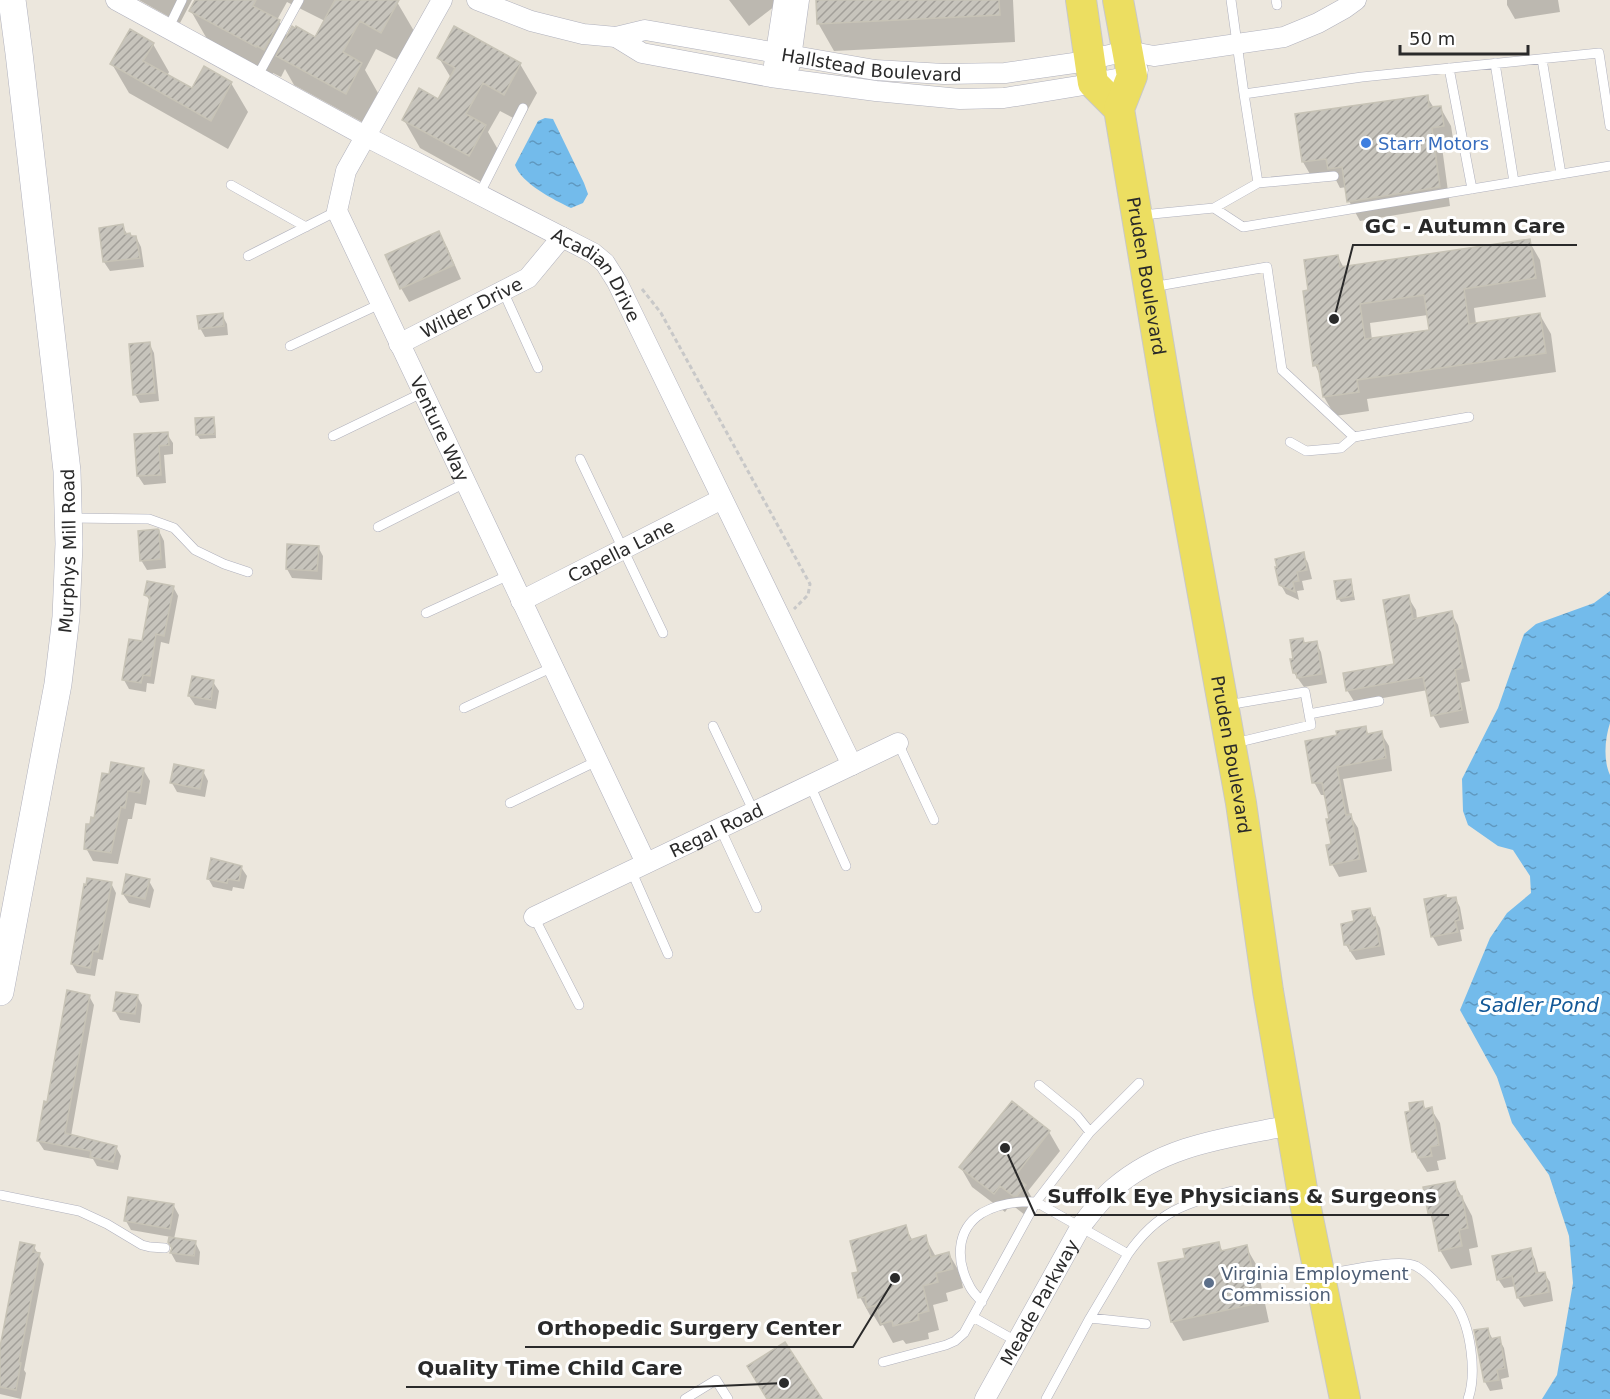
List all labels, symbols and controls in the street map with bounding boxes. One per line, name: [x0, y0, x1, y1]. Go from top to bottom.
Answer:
scale bar: [1400, 18, 1528, 56]
text: 50 m: [1409, 28, 1455, 49]
street label: Hallstead Boulevard: [780, 43, 962, 85]
place label: Starr Motors: [1378, 133, 1489, 154]
marker: Starr Motors: [1359, 136, 1373, 150]
street label: Pruden Boulevard: [1123, 195, 1171, 357]
callout: GC - Autumn Care: [1353, 207, 1577, 245]
text: GC - Autumn Care: [1365, 214, 1565, 238]
street label: Acadian Drive: [548, 223, 645, 325]
street label: Wilder Drive: [417, 272, 525, 342]
street label: Venture Way: [406, 373, 474, 485]
street label: Murphys Mill Road: [54, 468, 80, 634]
street label: Capella Lane: [564, 515, 678, 586]
street label: Pruden Boulevard: [1207, 674, 1256, 835]
street label: Regal Road: [666, 799, 766, 861]
water label: Sadler Pond: [1479, 993, 1599, 1017]
callout: Suffolk Eye Physicians & Surgeons: [1035, 1177, 1449, 1215]
text: Suffolk Eye Physicians & Surgeons: [1047, 1184, 1437, 1208]
street label: Meade Parkway: [995, 1235, 1082, 1369]
place label: Virginia Employment Commission: [1221, 1263, 1409, 1305]
marker: Virginia Employment Commission: [1202, 1276, 1216, 1290]
callout: Orthopedic Surgery Center: [525, 1309, 853, 1347]
text: Orthopedic Surgery Center: [537, 1316, 841, 1340]
callout: Quality Time Child Care: [406, 1349, 695, 1387]
text: Quality Time Child Care: [417, 1356, 683, 1380]

